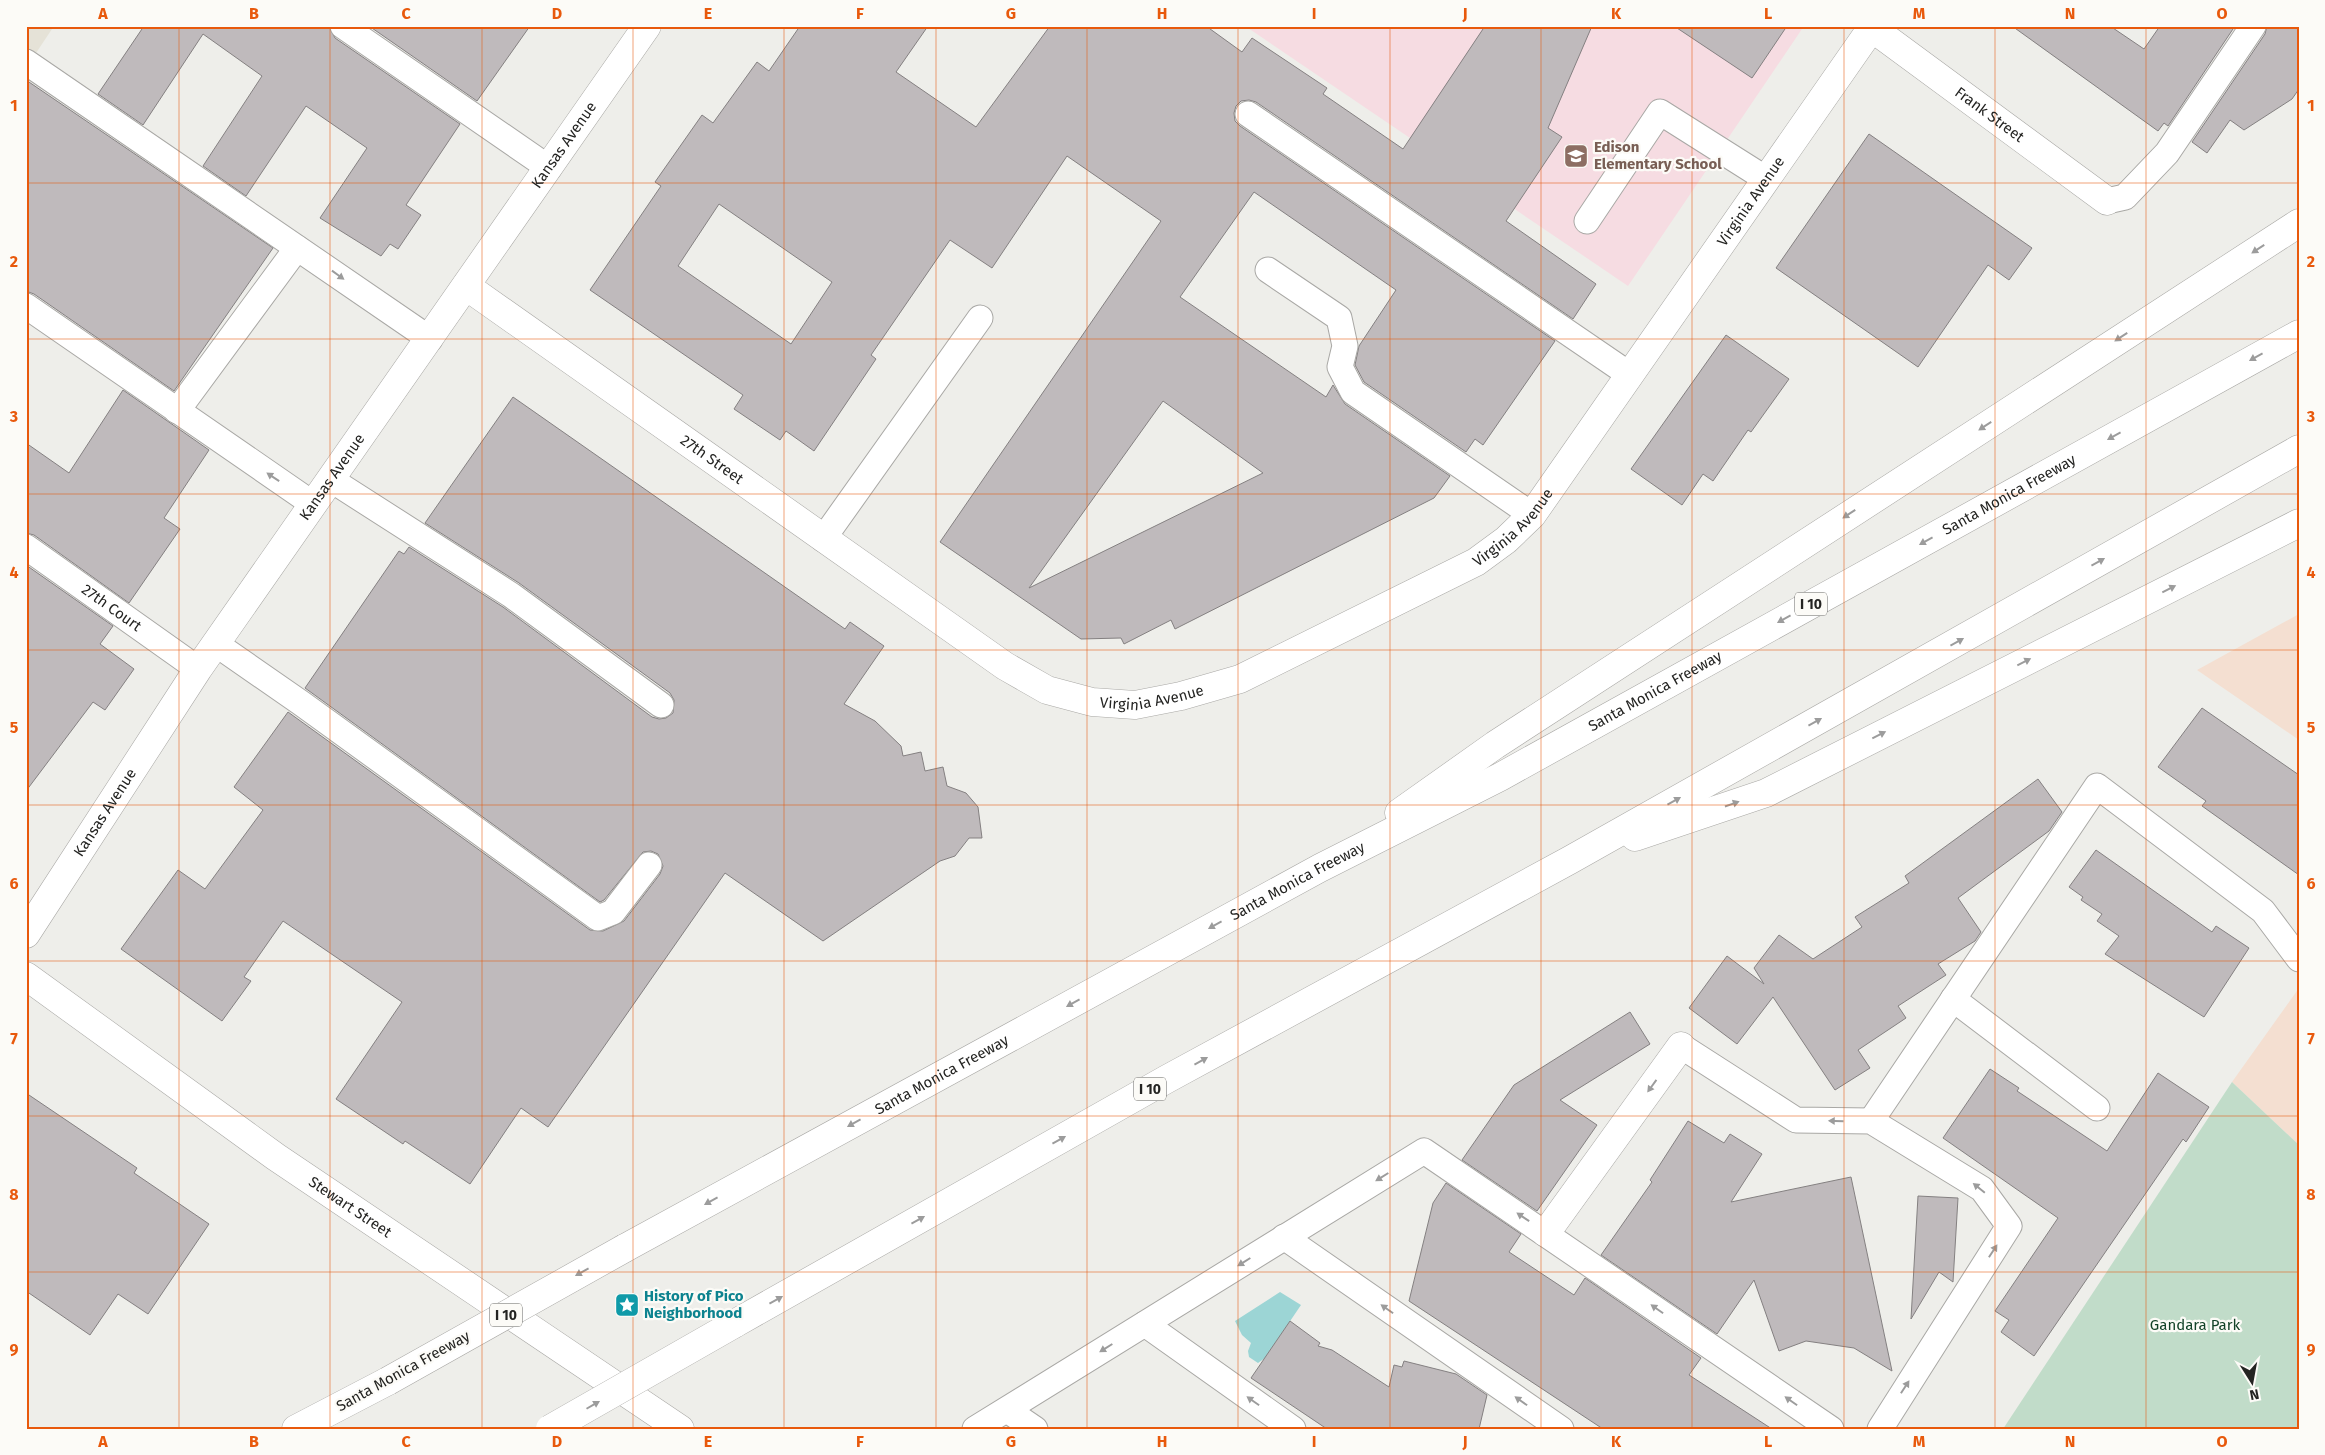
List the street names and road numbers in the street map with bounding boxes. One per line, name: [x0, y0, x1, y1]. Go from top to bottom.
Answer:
street label: Frank Street: [1951, 83, 2028, 146]
street label: Kansas Avenue: [527, 98, 600, 192]
street label: Virginia Avenue: [1713, 153, 1788, 250]
street label: Kansas Avenue: [296, 430, 368, 524]
street label: 27th Street: [677, 431, 747, 488]
street label: Santa Monica Freeway: [1939, 450, 2080, 539]
street label: Virginia Avenue: [1469, 485, 1557, 570]
street label: 27th Court: [78, 580, 145, 635]
road number: I 10: [1795, 592, 1827, 616]
street label: Santa Monica Freeway: [1585, 647, 1725, 735]
street label: Virginia Avenue: [1099, 681, 1206, 714]
street label: Kansas Avenue: [70, 765, 140, 860]
street label: Santa Monica Freeway: [1227, 838, 1368, 924]
street label: Santa Monica Freeway: [872, 1031, 1012, 1119]
road number: I 10: [1134, 1078, 1166, 1100]
street label: Stewart Street: [305, 1173, 396, 1242]
road number: I 10: [490, 1304, 522, 1326]
street label: Santa Monica Freeway: [333, 1327, 473, 1415]

